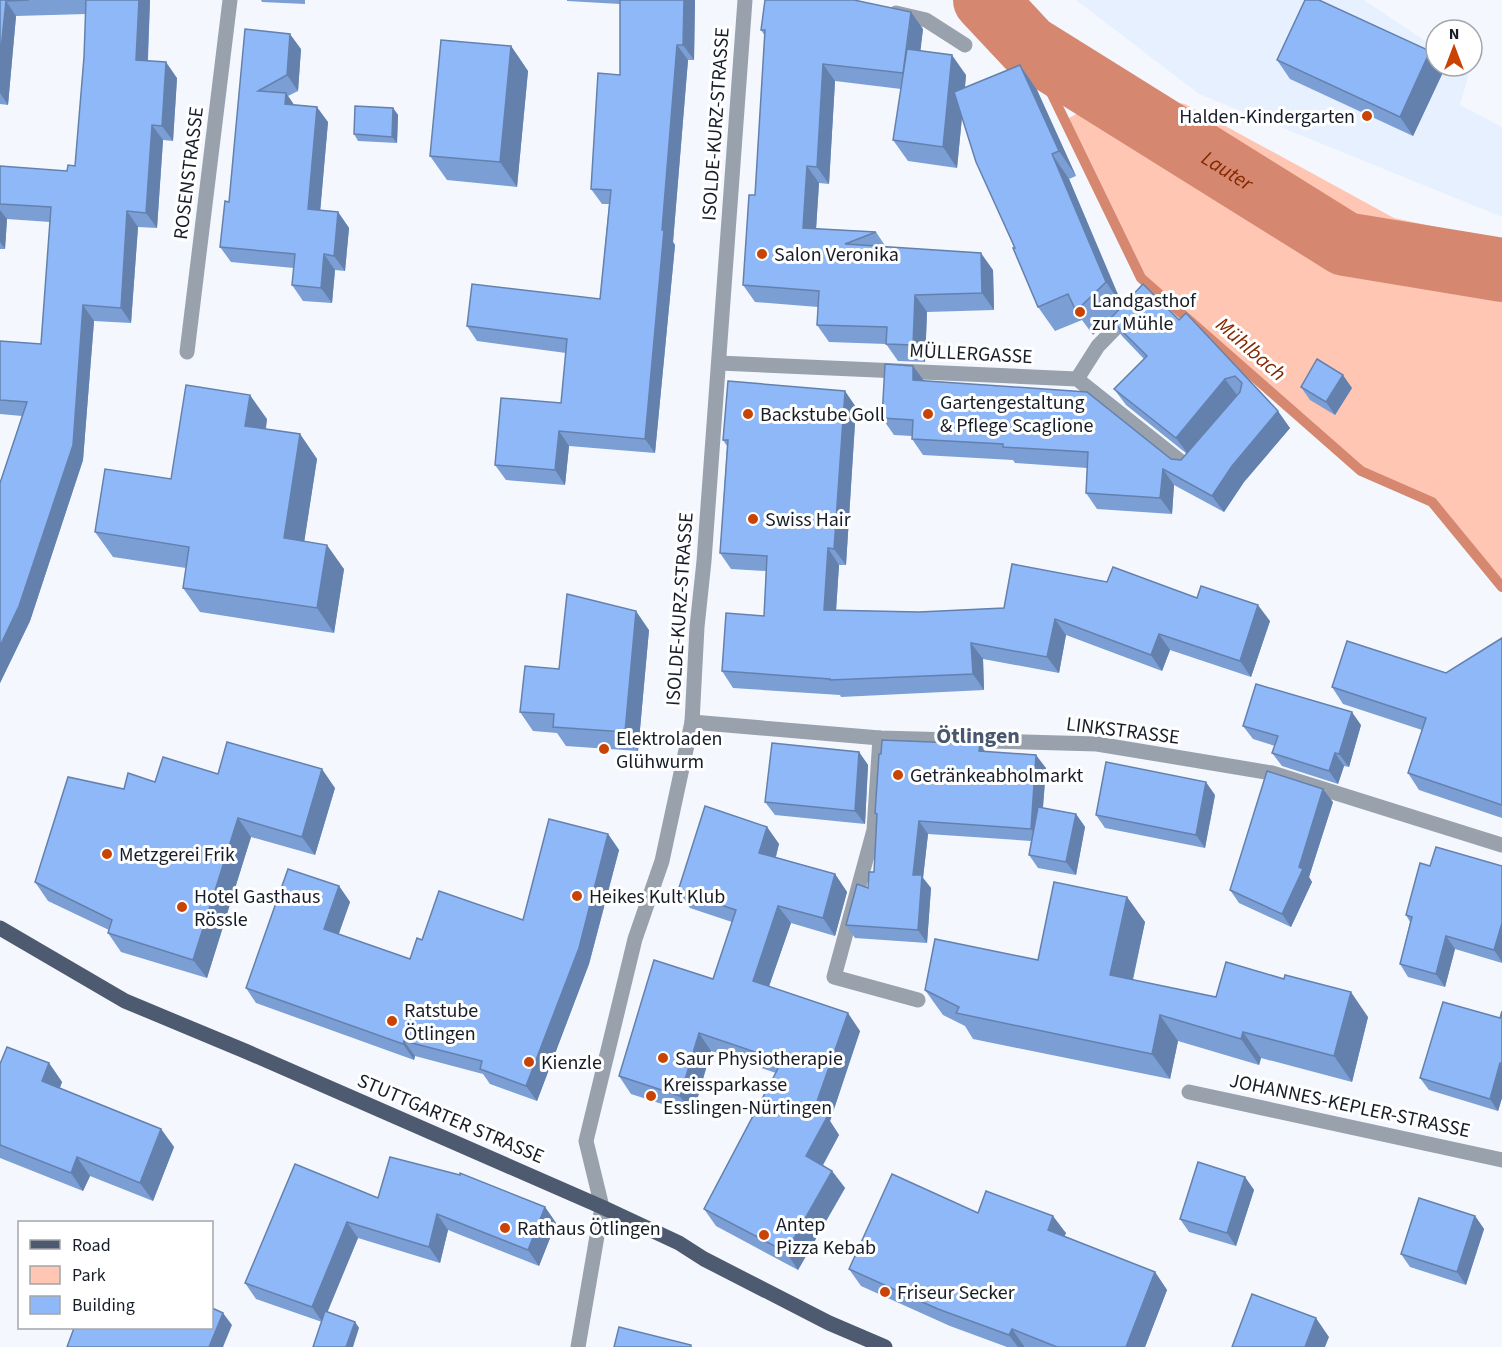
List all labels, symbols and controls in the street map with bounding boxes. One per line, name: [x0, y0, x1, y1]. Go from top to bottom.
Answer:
north arrow: [1424, 18, 1484, 78]
text: N: [1449, 23, 1459, 45]
street label: ISOLDE-KURZ-STRASSE: [695, 26, 737, 222]
place label: Halden-Kindergarten: [1179, 103, 1355, 131]
street label: ROSENSTRASSE: [167, 105, 211, 241]
marker: Halden-Kindergarten: [1360, 109, 1374, 123]
water label: Lauter: [1196, 143, 1259, 198]
place label: Salon Veronika: [774, 241, 899, 269]
marker: Salon Veronika: [755, 247, 769, 261]
place label: Landgasthof zur Mühle: [1092, 287, 1197, 338]
marker: Landgasthof zur Mühle: [1073, 305, 1087, 319]
water label: Mühlbach: [1209, 310, 1293, 388]
street label: MÜLLERGASSE: [909, 337, 1033, 371]
place label: Gartengestaltung & Pflege Scaglione: [940, 389, 1093, 440]
place label: Backstube Goll: [760, 401, 885, 429]
marker: Backstube Goll: [741, 407, 755, 421]
marker: Gartengestaltung & Pflege Scaglione: [921, 407, 935, 421]
place label: Swiss Hair: [765, 506, 851, 534]
street label: ISOLDE-KURZ-STRASSE: [659, 511, 701, 707]
marker: Swiss Hair: [746, 512, 760, 526]
street label: LINKSTRASSE: [1065, 710, 1181, 752]
district label: Ötlingen: [936, 720, 1020, 752]
place label: Elektroladen Glühwurm: [616, 725, 723, 776]
marker: Elektroladen Glühwurm: [597, 742, 611, 756]
place label: Getränkeabholmarkt: [910, 762, 1084, 790]
marker: Getränkeabholmarkt: [891, 768, 905, 782]
place label: Metzgerei Frik: [119, 841, 235, 869]
marker: Metzgerei Frik: [100, 847, 114, 861]
place label: Hotel Gasthaus Rössle: [194, 883, 320, 934]
place label: Heikes Kult Klub: [589, 883, 725, 911]
marker: Heikes Kult Klub: [570, 889, 584, 903]
marker: Hotel Gasthaus Rössle: [175, 900, 189, 914]
place label: Ratstube Ötlingen: [404, 997, 478, 1048]
marker: Ratstube Ötlingen: [385, 1014, 399, 1028]
place label: Saur Physiotherapie: [675, 1045, 843, 1073]
place label: Kienzle: [541, 1049, 602, 1077]
marker: Saur Physiotherapie: [656, 1051, 670, 1065]
marker: Kienzle: [522, 1055, 536, 1069]
street label: STUTTGARTER STRASSE: [353, 1067, 548, 1171]
street label: JOHANNES-KEPLER-STRASSE: [1227, 1067, 1473, 1145]
place label: Kreissparkasse Esslingen-Nürtingen: [663, 1071, 832, 1122]
marker: Kreissparkasse Esslingen-Nürtingen: [644, 1089, 658, 1103]
place label: Antep Pizza Kebab: [776, 1211, 876, 1262]
place label: Rathaus Ötlingen: [517, 1215, 661, 1243]
legend: [18, 1221, 213, 1329]
marker: Rathaus Ötlingen: [498, 1221, 512, 1235]
marker: Antep Pizza Kebab: [757, 1228, 771, 1242]
text: Road: [72, 1233, 111, 1258]
text: Park: [72, 1263, 106, 1288]
place label: Friseur Secker: [897, 1279, 1015, 1307]
marker: Friseur Secker: [878, 1285, 892, 1299]
text: Building: [72, 1293, 135, 1318]

